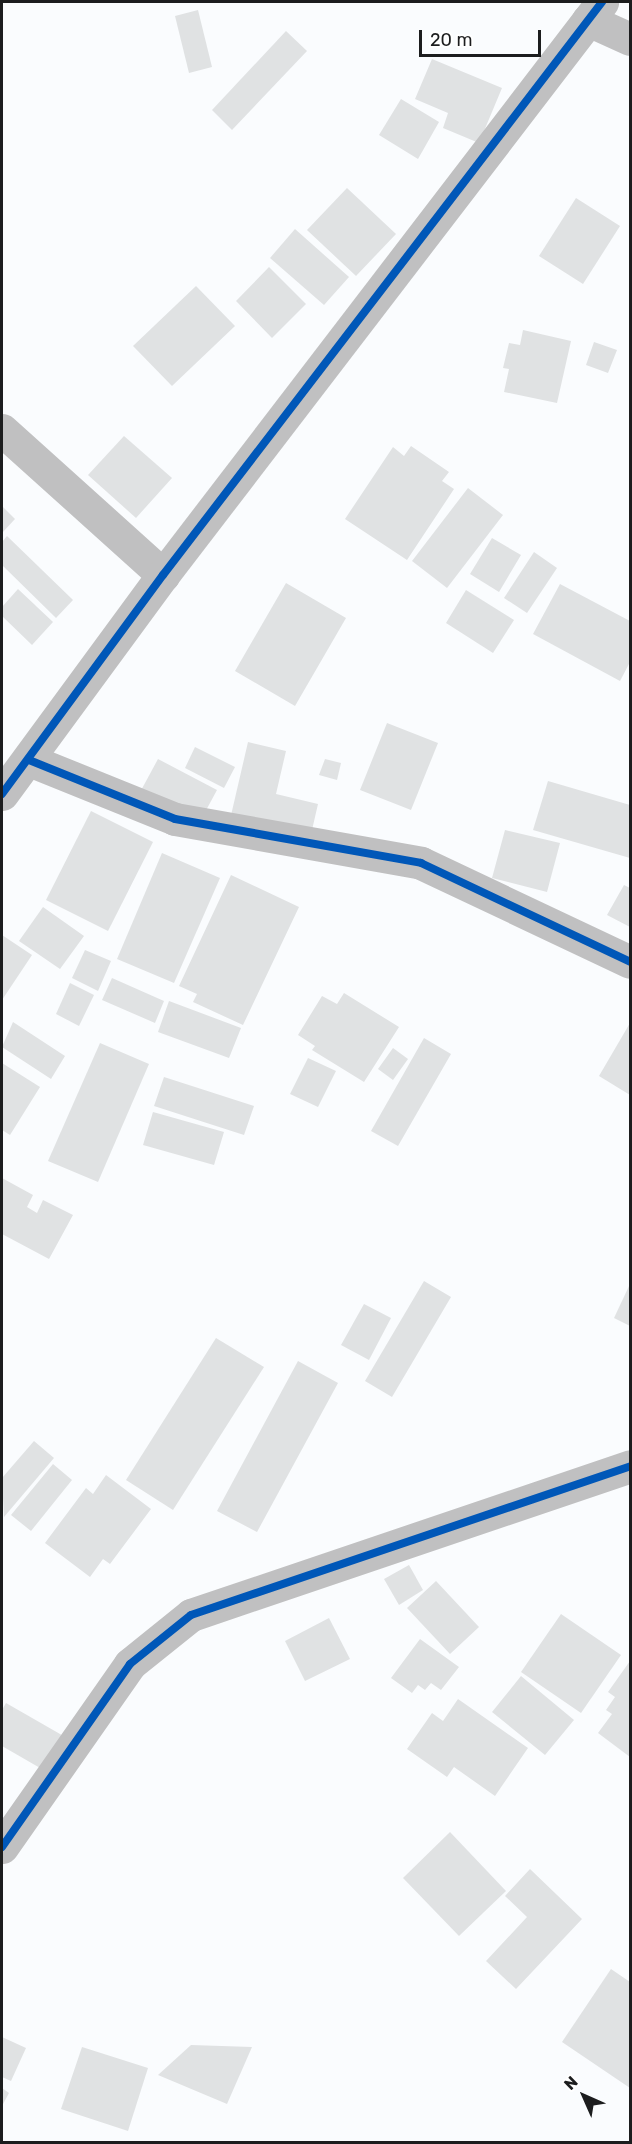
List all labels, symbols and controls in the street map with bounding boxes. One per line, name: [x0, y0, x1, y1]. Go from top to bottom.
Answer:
scale bar: [422, 18, 544, 56]
text: 20 m: [430, 29, 472, 51]
north arrow: [554, 2066, 614, 2126]
text: N: [560, 2072, 582, 2094]

